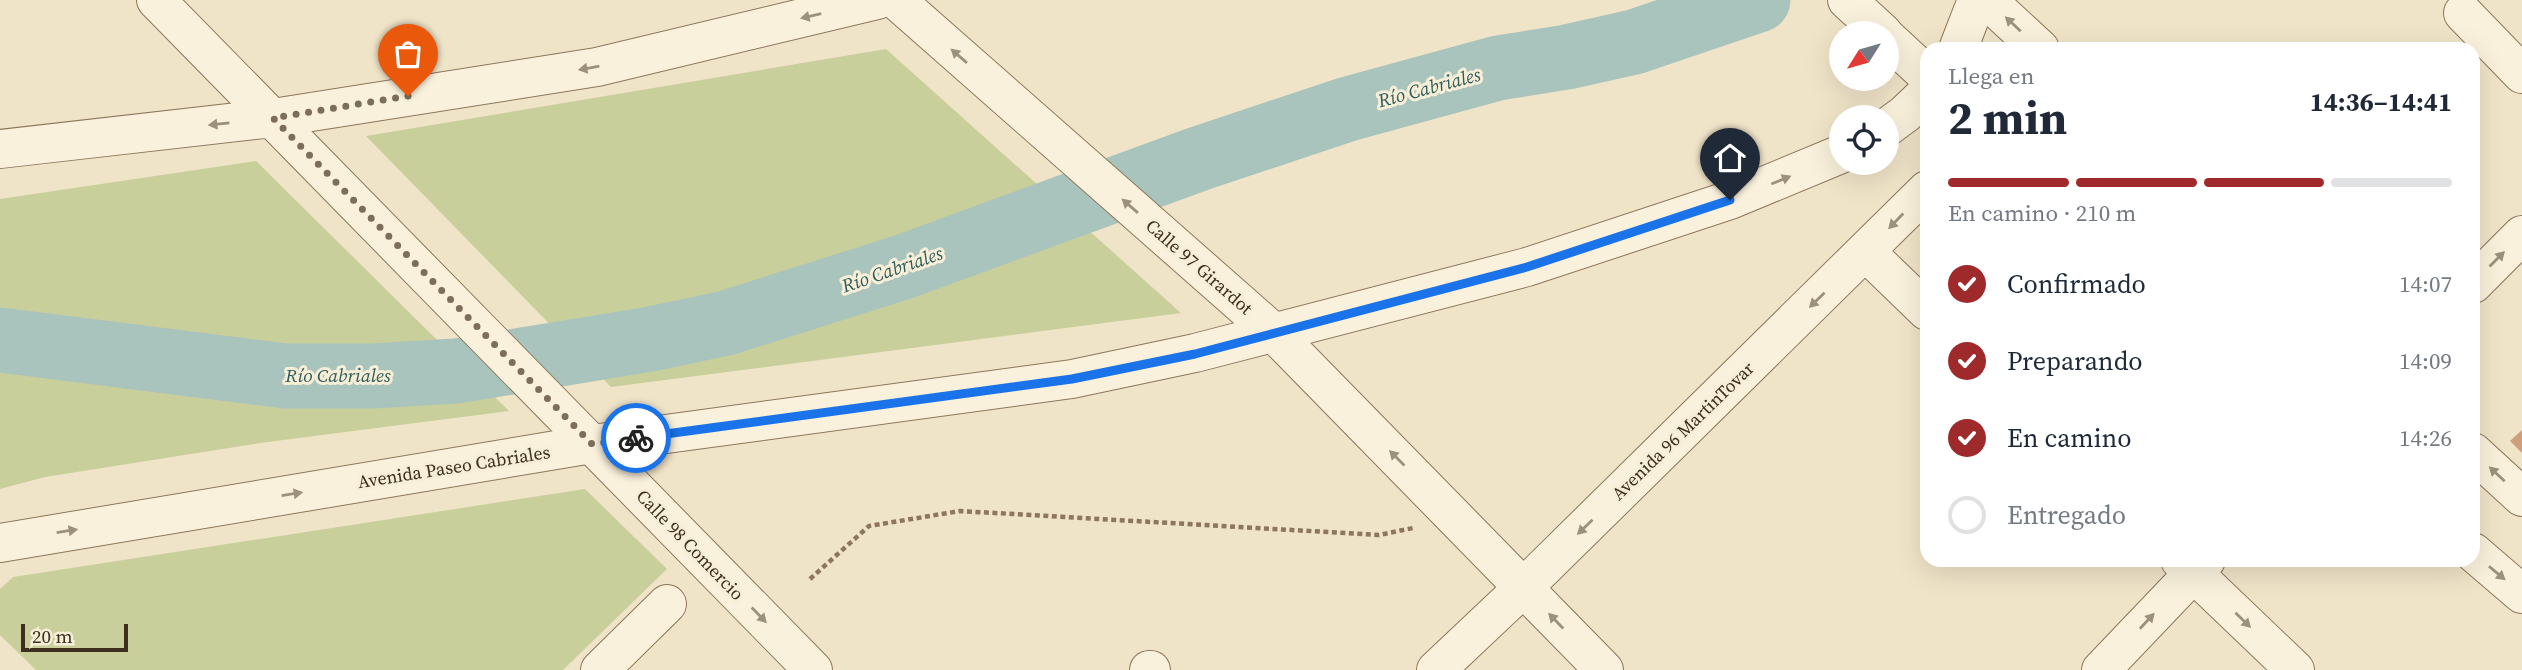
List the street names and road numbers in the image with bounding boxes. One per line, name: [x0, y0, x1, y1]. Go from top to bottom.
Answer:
street label: Calle 97 Girardot: [1141, 213, 1258, 320]
street label: Avenida 96 MartinTovar: [1606, 356, 1760, 505]
street label: Avenida Paseo Cabriales: [356, 439, 552, 494]
street label: Calle 98 Comercio: [631, 484, 750, 606]

